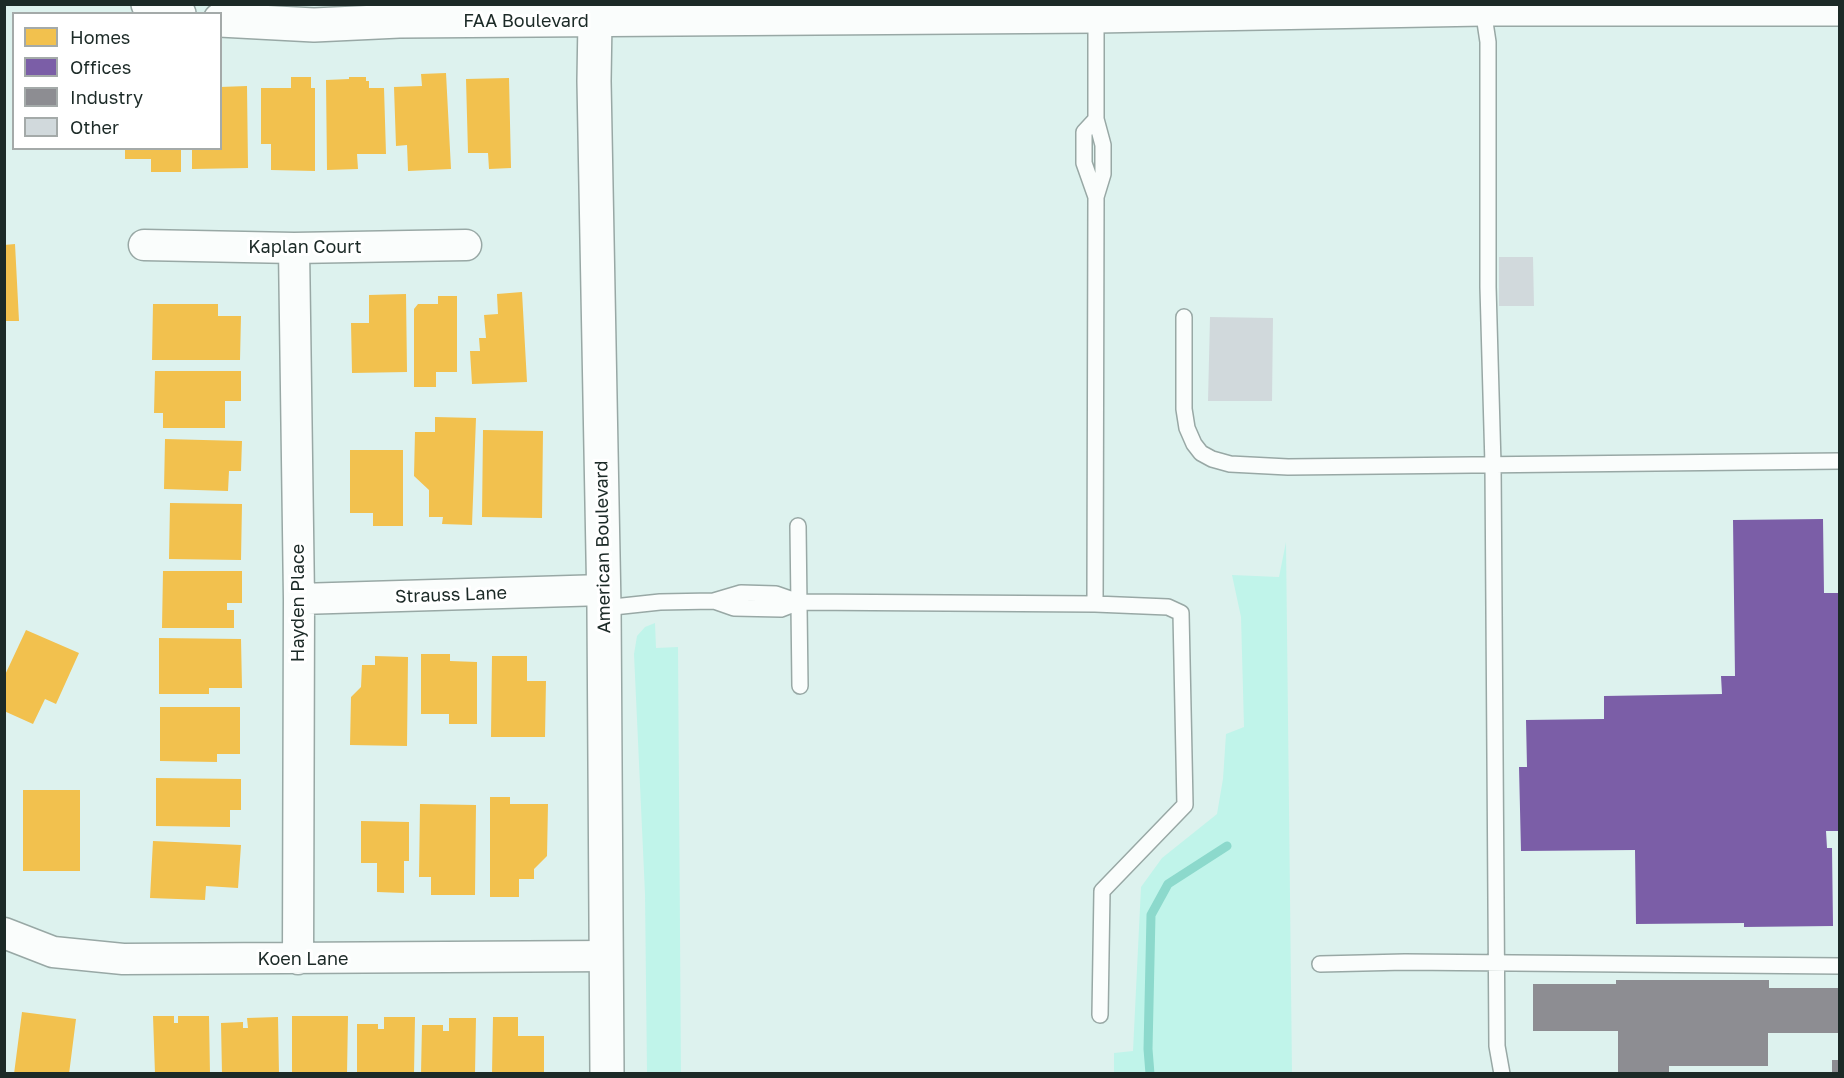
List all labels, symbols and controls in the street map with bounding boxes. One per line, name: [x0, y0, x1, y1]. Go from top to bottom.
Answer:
street label: FAA Boulevard: [463, 10, 589, 32]
legend: [12, 12, 222, 150]
text: Homes: [70, 26, 130, 48]
text: Offices: [70, 56, 131, 78]
text: Industry: [70, 86, 143, 108]
text: Other: [70, 116, 119, 138]
street label: Kaplan Court: [248, 236, 362, 258]
street label: American Boulevard: [591, 460, 615, 634]
street label: Hayden Place: [287, 544, 309, 662]
street label: Strauss Lane: [395, 582, 507, 608]
street label: Koen Lane: [258, 948, 348, 970]

